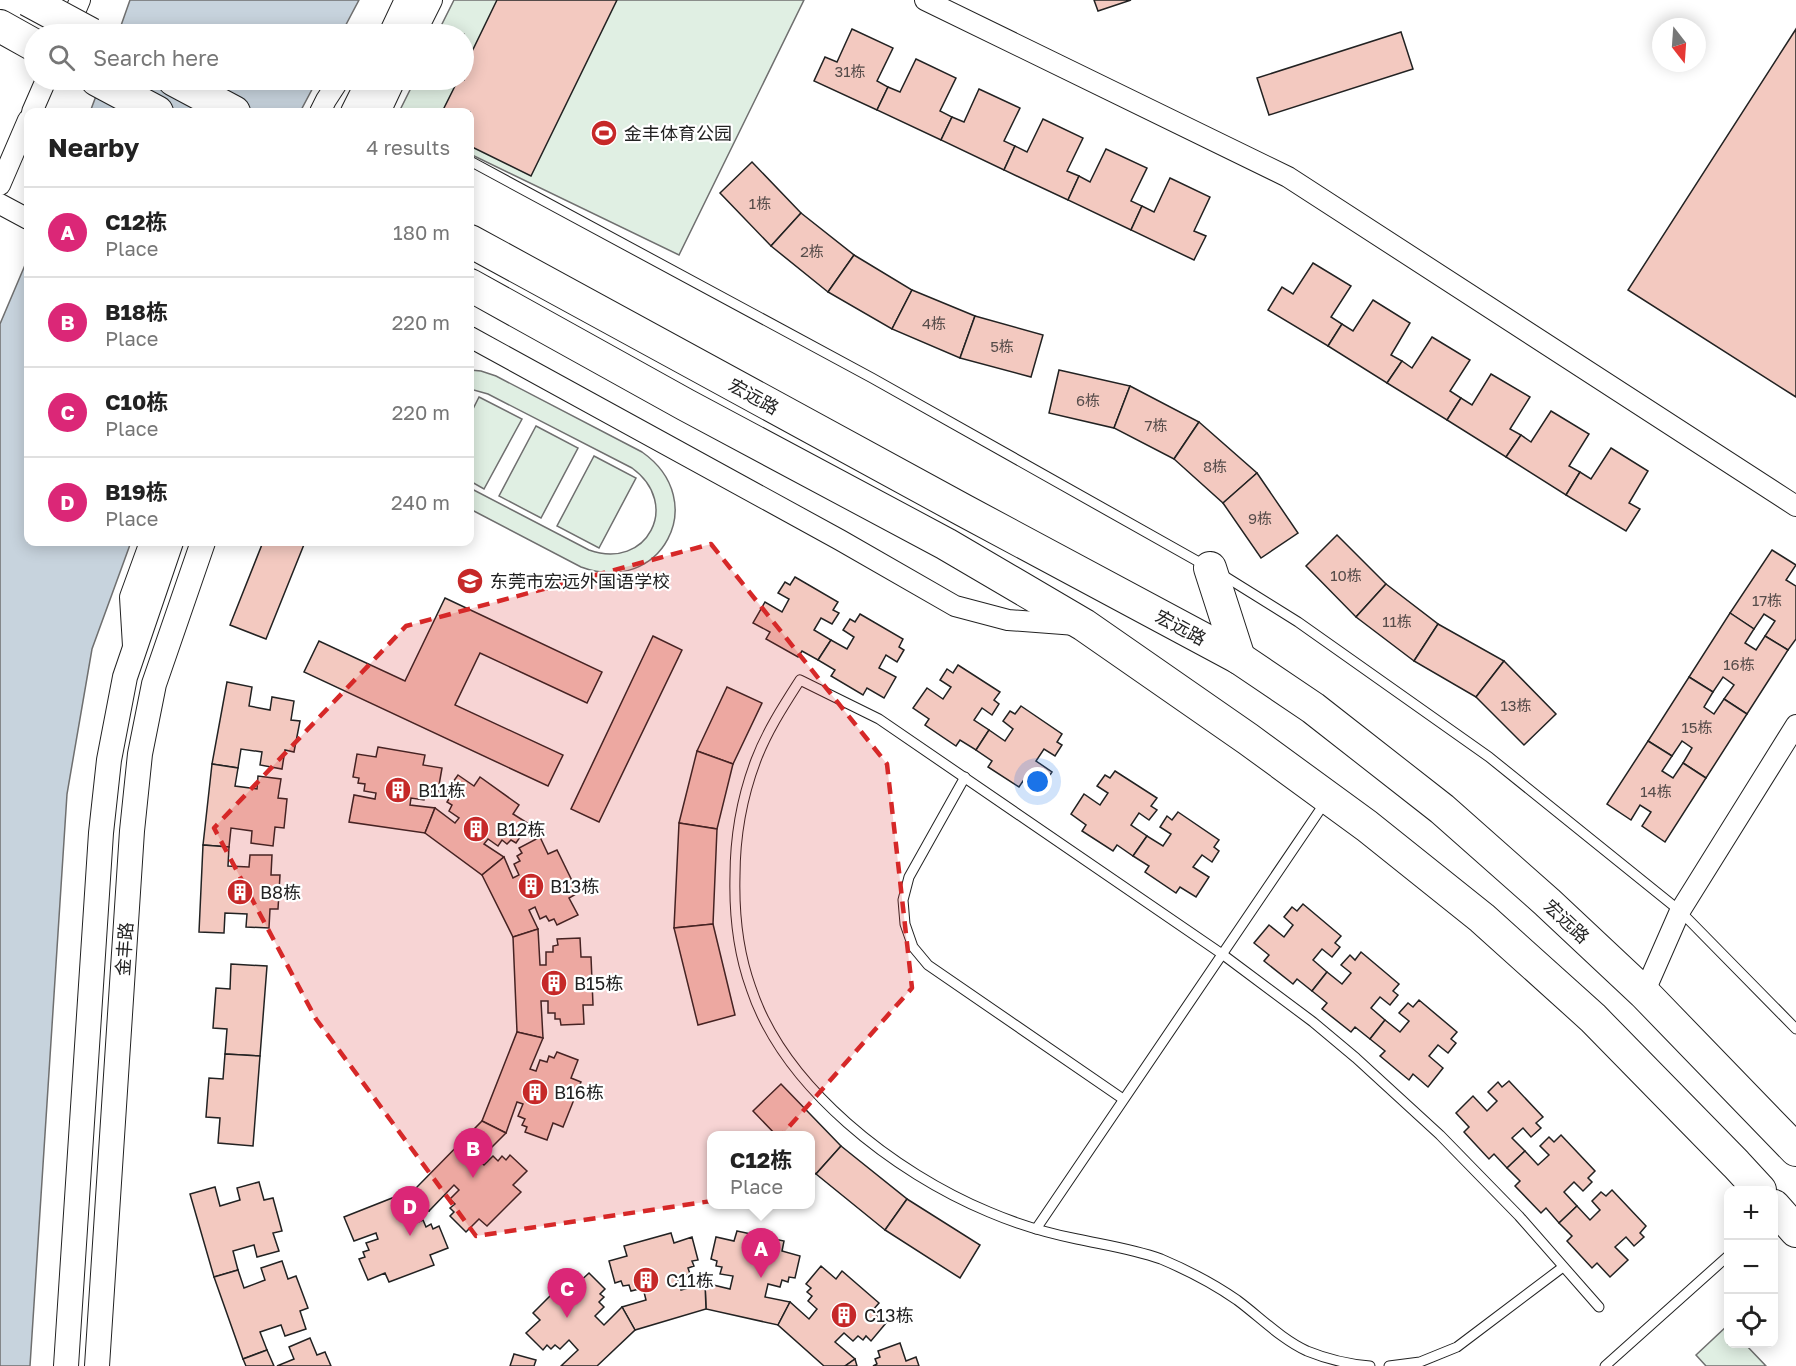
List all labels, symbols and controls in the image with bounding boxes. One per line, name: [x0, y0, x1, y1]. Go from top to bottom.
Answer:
north arrow: [1652, 18, 1706, 72]
search box: [24, 24, 474, 90]
icon: search: [45, 41, 78, 74]
text: Search here: [93, 44, 219, 71]
house number: 31栋: [834, 62, 866, 80]
sports icon: 金丰体育公园: [589, 118, 619, 148]
place label: 金丰体育公园: [624, 122, 732, 144]
text: Nearby: [48, 132, 139, 163]
text: 4 results: [366, 135, 450, 159]
house number: 1栋: [749, 194, 771, 212]
text: C12栋: [105, 208, 167, 235]
text: A: [60, 220, 75, 244]
text: 180 m: [393, 220, 450, 244]
text: Place: [105, 236, 158, 260]
house number: 2栋: [800, 242, 824, 260]
text: B18栋: [105, 298, 168, 325]
text: B: [60, 310, 75, 334]
text: 220 m: [392, 310, 450, 334]
house number: 4栋: [922, 314, 946, 332]
text: Place: [105, 326, 158, 350]
house number: 5栋: [990, 337, 1014, 355]
street label: 宏远路: [725, 373, 783, 419]
text: C10栋: [105, 388, 168, 415]
house number: 6栋: [1076, 391, 1100, 409]
text: C: [60, 400, 75, 424]
text: 220 m: [392, 400, 450, 424]
text: Place: [105, 416, 158, 440]
house number: 7栋: [1145, 416, 1167, 434]
house number: 8栋: [1203, 457, 1227, 475]
text: B19栋: [105, 478, 168, 505]
text: D: [60, 490, 75, 514]
text: 240 m: [391, 490, 450, 514]
text: Place: [105, 506, 158, 530]
house number: 9栋: [1248, 509, 1272, 527]
school or university icon: 东莞市宏远外国语学校: [455, 566, 485, 596]
house number: 10栋: [1330, 566, 1362, 584]
place label: 东莞市宏远外国语学校: [490, 570, 670, 592]
house number: 17栋: [1752, 591, 1782, 609]
street label: 宏远路: [1152, 605, 1210, 649]
house number: 11栋: [1382, 612, 1412, 630]
house number: 16栋: [1723, 655, 1755, 673]
house number: 13栋: [1500, 696, 1532, 714]
house number: 15栋: [1682, 718, 1712, 736]
your location: [1023, 767, 1052, 796]
building icon: B11栋: [383, 775, 413, 805]
place label: B11栋: [418, 779, 466, 801]
house number: 14栋: [1640, 782, 1672, 800]
building icon: B12栋: [461, 814, 491, 844]
place label: B12栋: [496, 818, 545, 840]
building icon: B13栋: [516, 871, 546, 901]
place label: B13栋: [550, 875, 599, 897]
building icon: B8栋: [225, 877, 255, 907]
place label: B8栋: [260, 881, 301, 903]
street label: 宏远路: [1540, 895, 1594, 947]
street label: 金丰路: [111, 921, 137, 977]
building icon: B15栋: [539, 968, 569, 998]
place label: B15栋: [574, 972, 623, 994]
building icon: B16栋: [520, 1077, 550, 1107]
place label: B16栋: [554, 1081, 604, 1103]
pin: B: [454, 1128, 492, 1178]
popup: [707, 1131, 815, 1209]
text: C12栋: [730, 1146, 792, 1173]
text: Place: [730, 1174, 783, 1198]
pin: D: [390, 1186, 430, 1236]
map controls: [1724, 1186, 1778, 1348]
button: +: [1724, 1186, 1778, 1240]
pin: A: [742, 1228, 780, 1278]
button: −: [1724, 1240, 1778, 1294]
building icon: C11栋: [631, 1265, 661, 1295]
pin: C: [548, 1268, 586, 1318]
place label: C11栋: [666, 1269, 714, 1291]
button: locate: [1724, 1294, 1778, 1348]
building icon: C13栋: [829, 1300, 859, 1330]
place label: C13栋: [864, 1304, 914, 1326]

